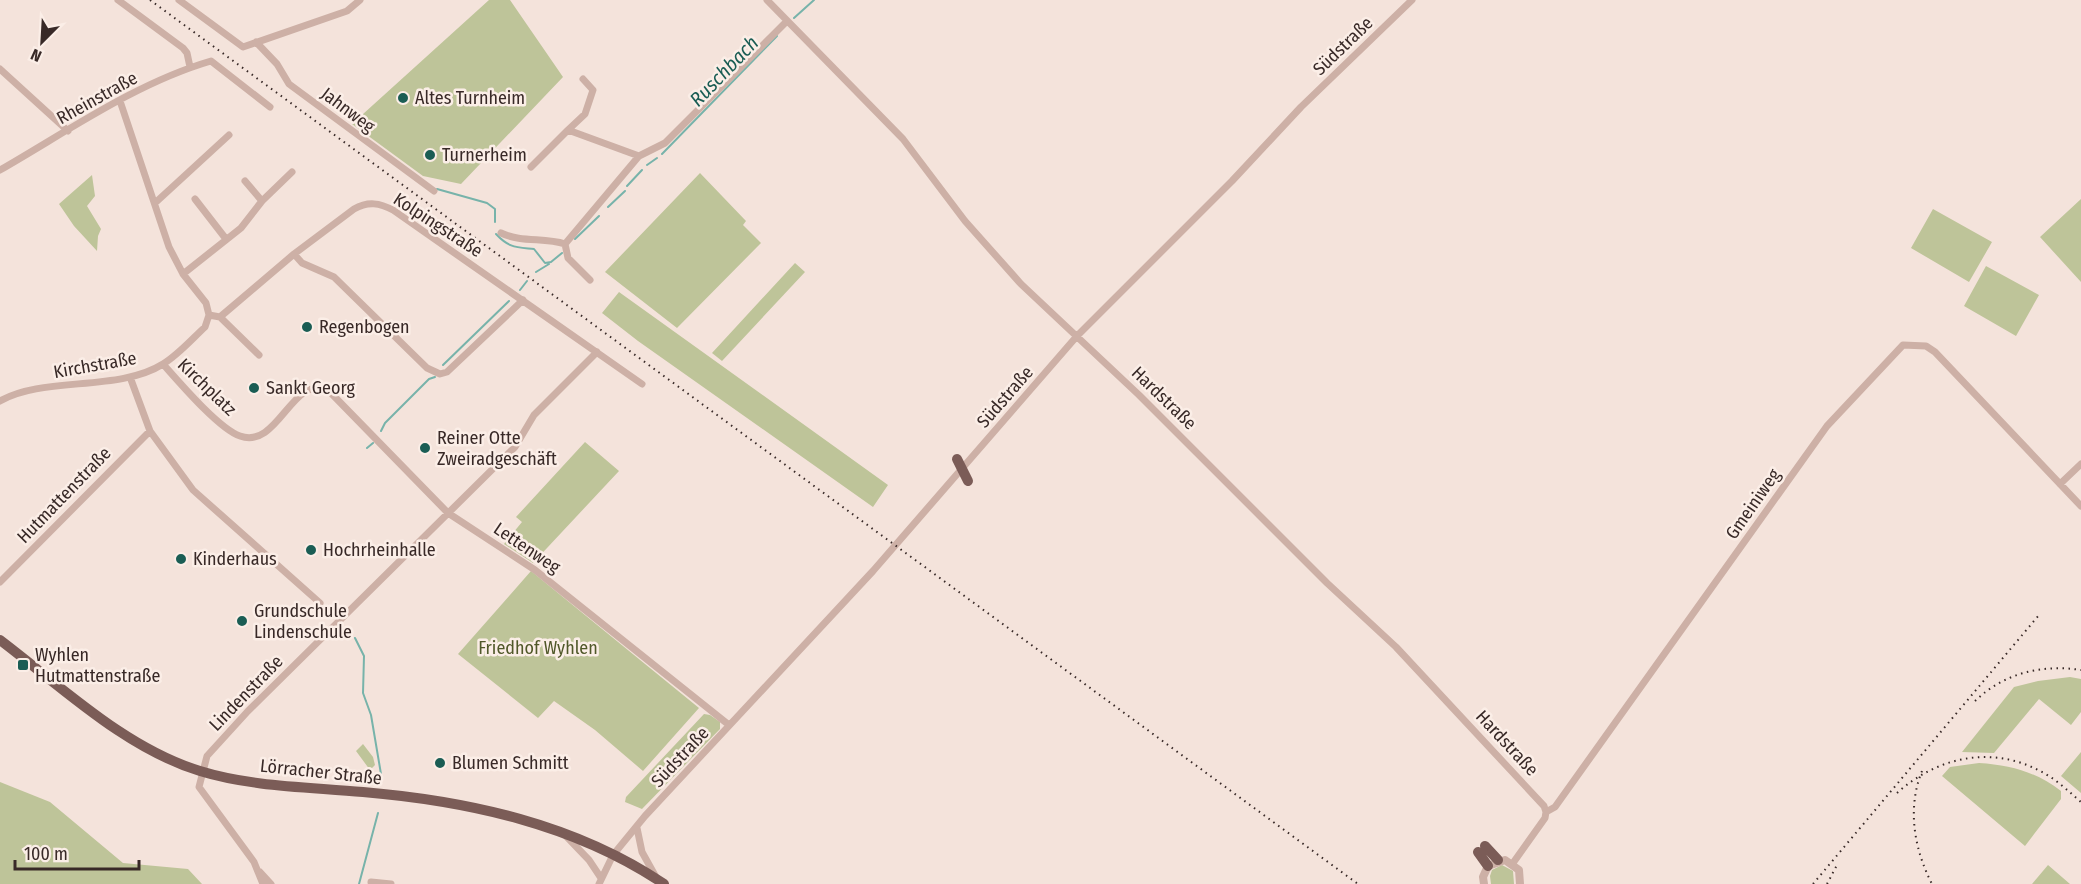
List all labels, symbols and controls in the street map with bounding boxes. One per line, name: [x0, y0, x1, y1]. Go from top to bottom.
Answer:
north arrow: [12, 12, 72, 72]
street label: Südstraße: [1309, 12, 1378, 80]
water label: Ruschbach: [685, 31, 763, 111]
text: N: [28, 45, 44, 66]
street label: Rheinstraße: [53, 67, 141, 129]
street label: Jahnweg: [317, 83, 380, 138]
place label: Altes Turnheim: [415, 87, 525, 109]
marker: Altes Turnheim: [396, 91, 410, 105]
place label: Turnerheim: [442, 144, 527, 166]
marker: Turnerheim: [423, 148, 437, 162]
street label: Kolpingstraße: [389, 188, 487, 262]
place label: Regenbogen: [319, 316, 410, 338]
marker: Regenbogen: [300, 320, 314, 334]
street label: Kirchstraße: [52, 347, 138, 383]
street label: Kirchplatz: [173, 354, 241, 420]
street label: Südstraße: [972, 362, 1038, 432]
street label: Hardstraße: [1127, 362, 1201, 434]
place label: Sankt Georg: [266, 377, 355, 399]
marker: Sankt Georg: [247, 381, 261, 395]
place label: Reiner Otte Zweiradgeschäft: [437, 427, 557, 470]
marker: Reiner Otte Zweiradgeschäft: [418, 441, 432, 455]
street label: Hutmattenstraße: [13, 442, 116, 548]
street label: Gmeiniweg: [1721, 464, 1785, 543]
street label: Lettenweg: [490, 518, 565, 579]
place label: Hochrheinhalle: [323, 539, 436, 561]
marker: Hochrheinhalle: [304, 543, 318, 557]
place label: Kinderhaus: [193, 548, 277, 570]
marker: Kinderhaus: [174, 552, 188, 566]
place label: Grundschule Lindenschule: [254, 600, 352, 643]
marker: Grundschule Lindenschule: [235, 614, 249, 628]
park label: Friedhof Wyhlen: [478, 637, 598, 659]
place label: Wyhlen Hutmattenstraße: [35, 644, 160, 687]
street label: Lindenstraße: [205, 651, 288, 735]
marker: Wyhlen Hutmattenstraße: [16, 658, 30, 672]
street label: Hardstraße: [1471, 706, 1543, 780]
street label: Südstraße: [647, 722, 714, 792]
place label: Blumen Schmitt: [452, 752, 569, 774]
street label: Lörracher Straße: [259, 755, 383, 789]
marker: Blumen Schmitt: [433, 756, 447, 770]
scale bar: [15, 833, 140, 871]
text: 100 m: [24, 843, 68, 865]

